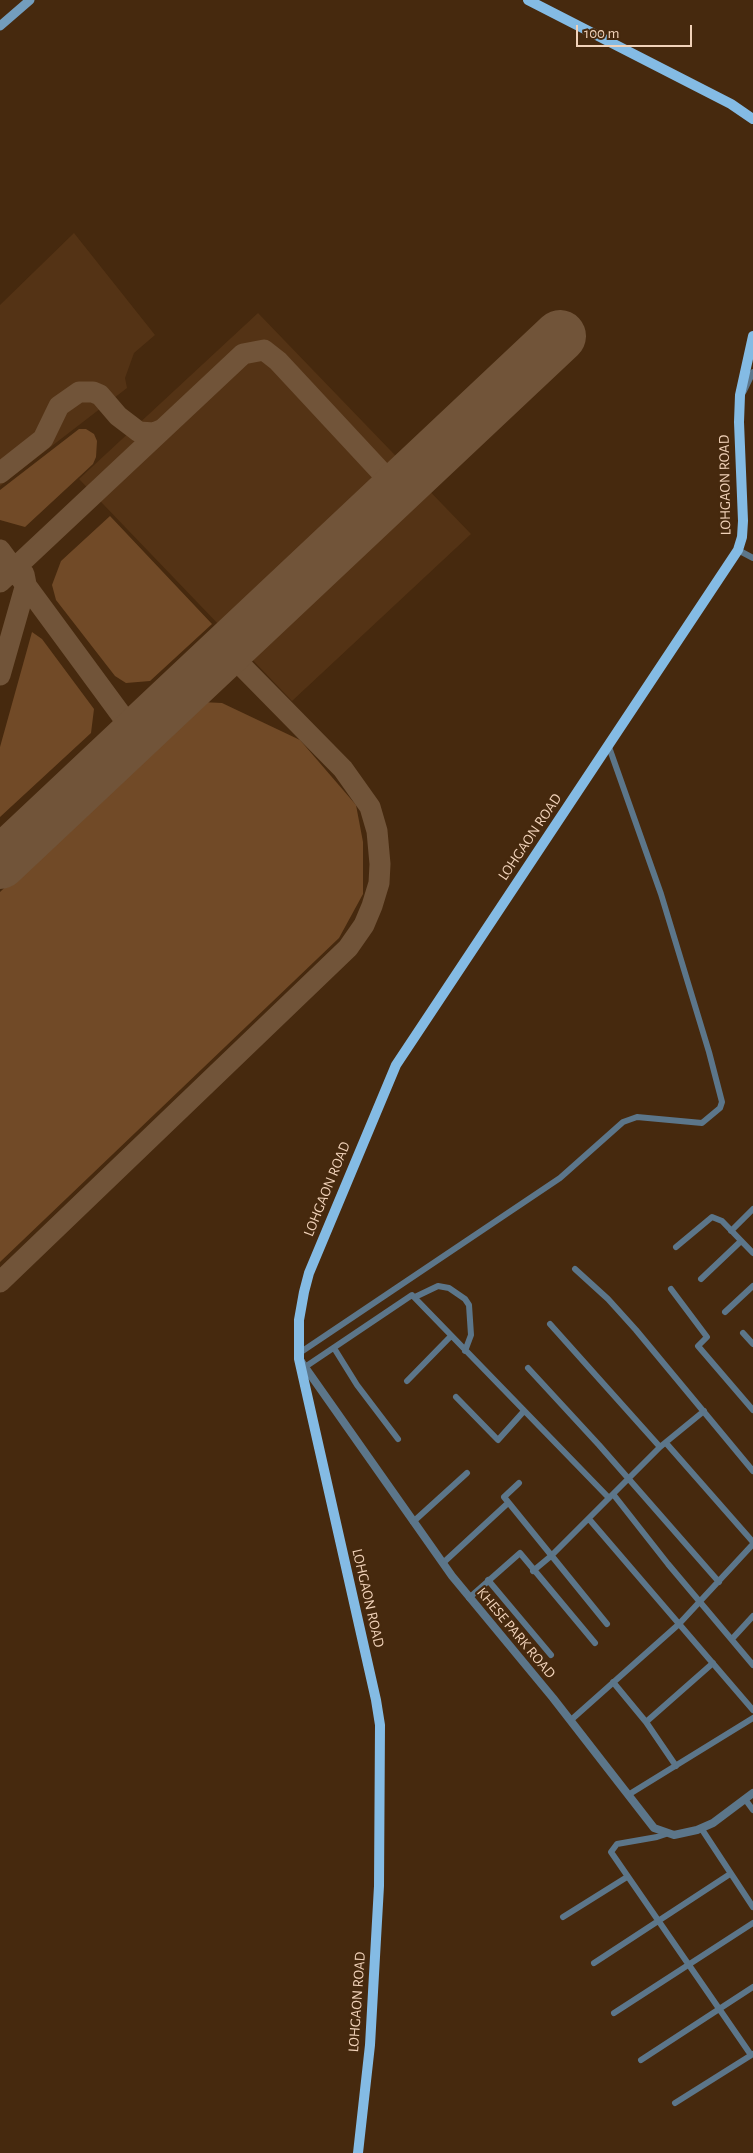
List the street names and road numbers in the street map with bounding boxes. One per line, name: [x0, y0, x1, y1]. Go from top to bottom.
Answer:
street label: LOHGAON ROAD: [715, 434, 735, 536]
street label: LOHGAON ROAD: [494, 790, 566, 884]
street label: LOHGAON ROAD: [300, 1139, 354, 1239]
street label: LOHGAON ROAD: [348, 1547, 388, 1649]
street label: KHESE PARK ROAD: [473, 1584, 559, 1682]
street label: LOHGAON ROAD: [345, 1951, 369, 2053]

